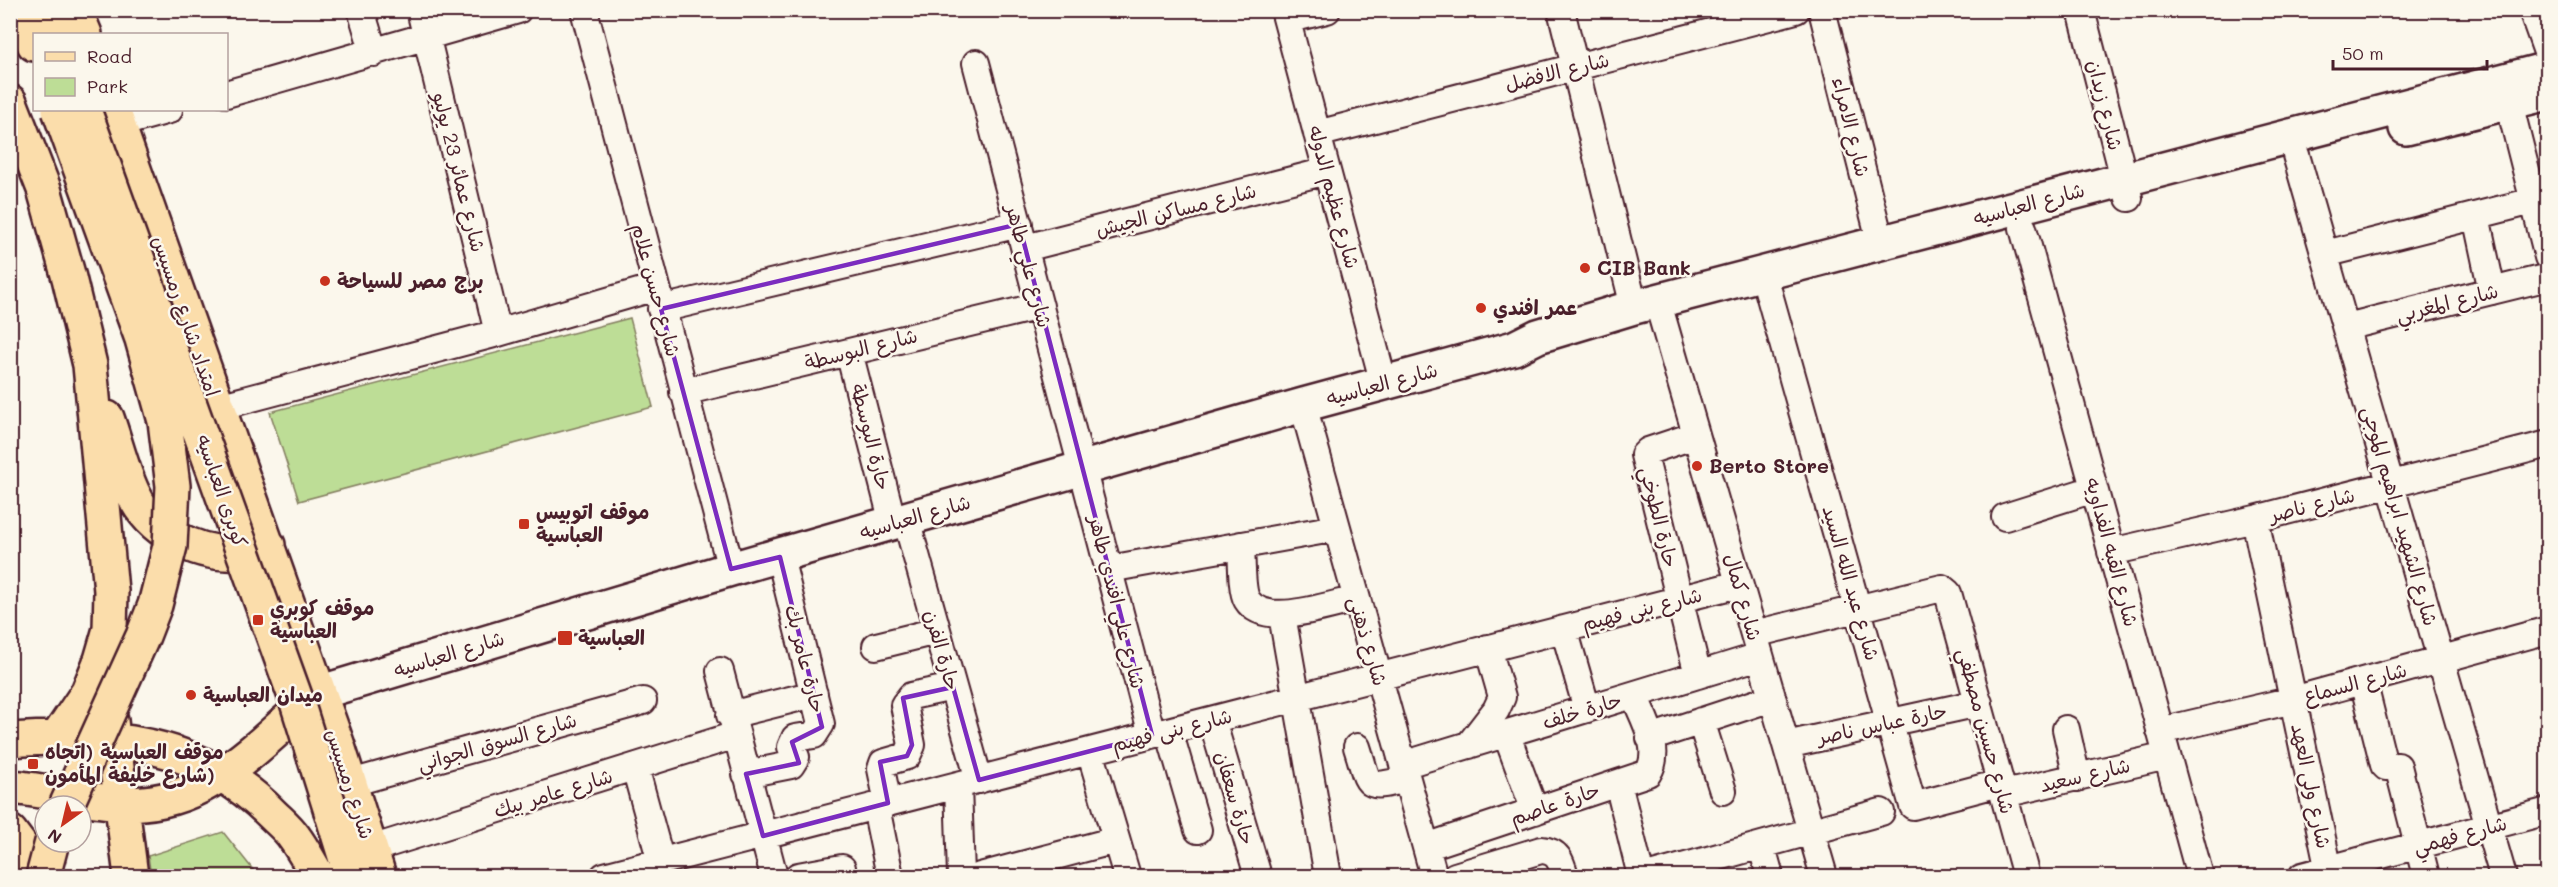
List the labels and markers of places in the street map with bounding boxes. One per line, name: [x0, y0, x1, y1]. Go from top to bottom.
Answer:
place label: CIB Bank: [1597, 254, 1691, 280]
marker: CIB Bank: [1578, 261, 1592, 275]
place label: برج مصر للسياحة: [337, 267, 483, 294]
marker: برج مصر للسياحة: [318, 274, 332, 288]
place label: عمر افندي: [1493, 294, 1577, 324]
marker: عمر افندي: [1474, 301, 1488, 315]
place label: Berto Store: [1709, 452, 1829, 478]
marker: Berto Store: [1690, 459, 1704, 473]
place label: موقف اتوبيس العباسية: [536, 498, 649, 548]
marker: موقف اتوبيس العباسية: [517, 517, 531, 531]
place label: موقف كوبري العباسية: [270, 594, 374, 644]
marker: موقف كوبري العباسية: [251, 613, 265, 627]
place label: العباسية: [578, 624, 645, 651]
marker: العباسية: [556, 629, 574, 647]
place label: ميدان العباسية: [203, 681, 323, 708]
marker: ميدان العباسية: [184, 688, 198, 702]
place label: موقف العباسية (اتجاه شارع خليفة المأمون): [45, 738, 224, 789]
marker: موقف العباسية (اتجاه شارع خليفة المأمون): [26, 757, 40, 771]

